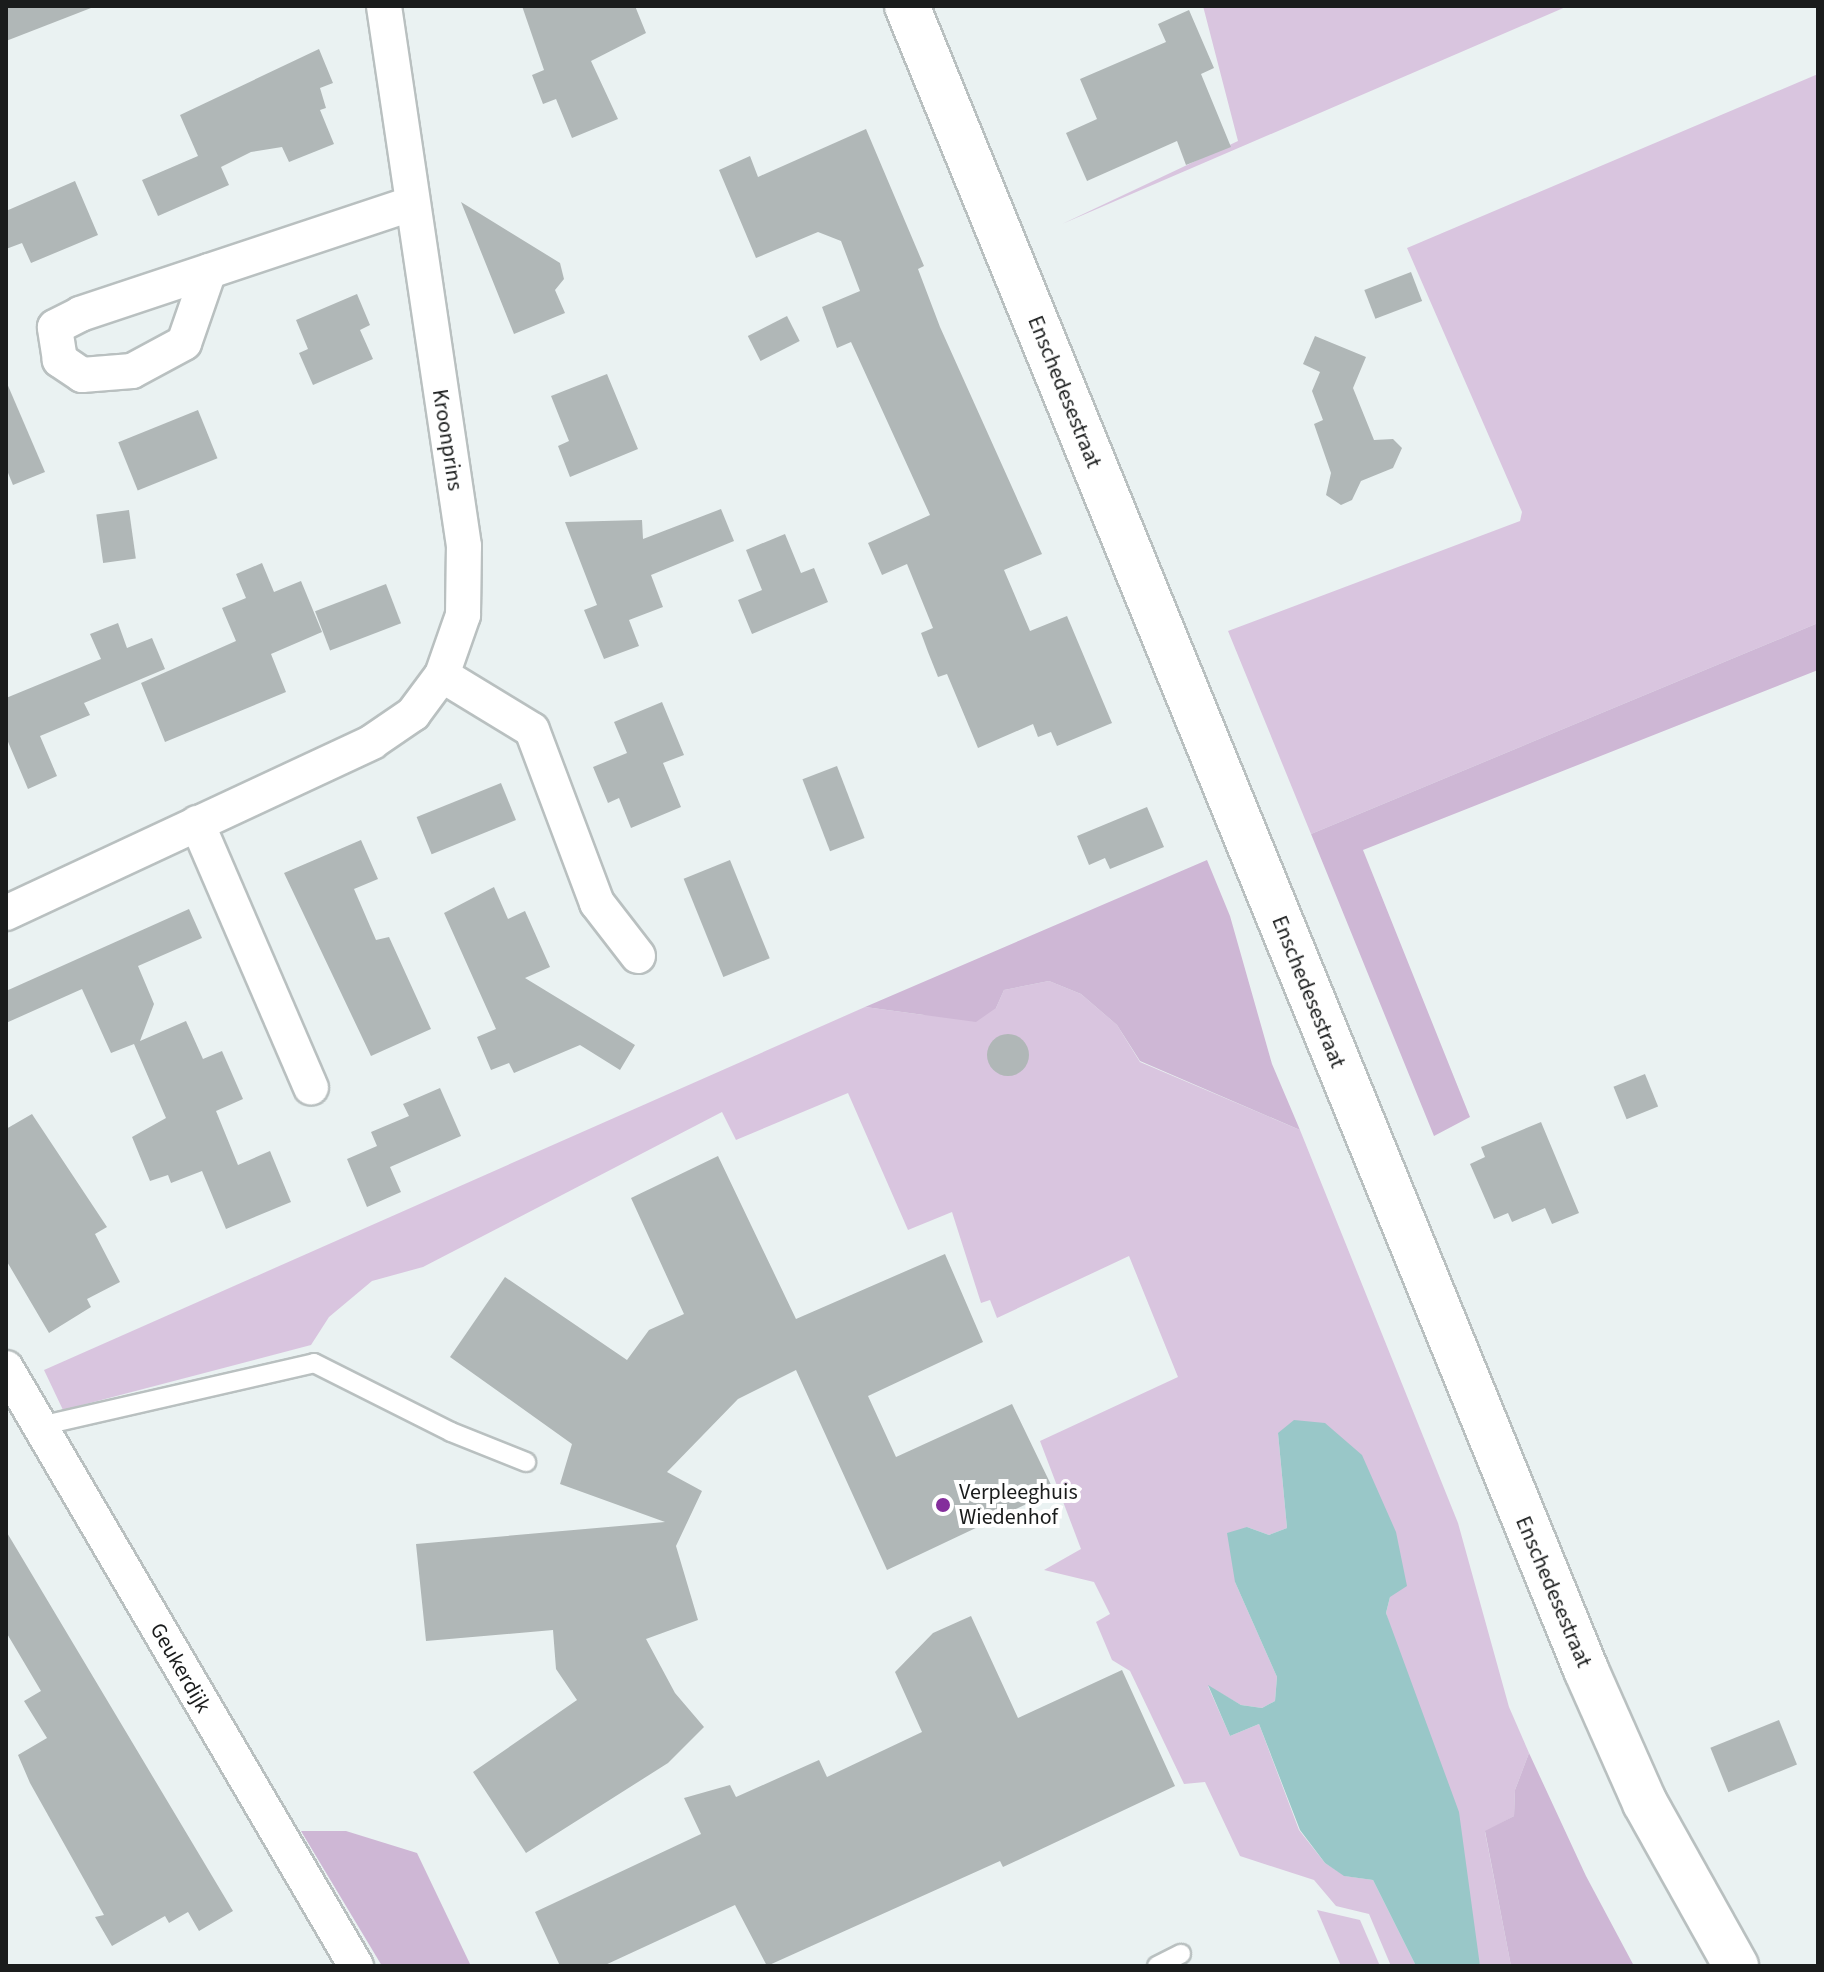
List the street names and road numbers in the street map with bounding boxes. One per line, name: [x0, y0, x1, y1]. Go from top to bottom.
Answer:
street label: Enschedesestraat: [1021, 312, 1107, 472]
street label: Kroonprins: [426, 387, 468, 493]
street label: Enschedesestraat: [1265, 912, 1351, 1072]
street label: Enschedesestraat: [1509, 1512, 1597, 1672]
street label: Geukerdijk: [144, 1618, 216, 1718]

